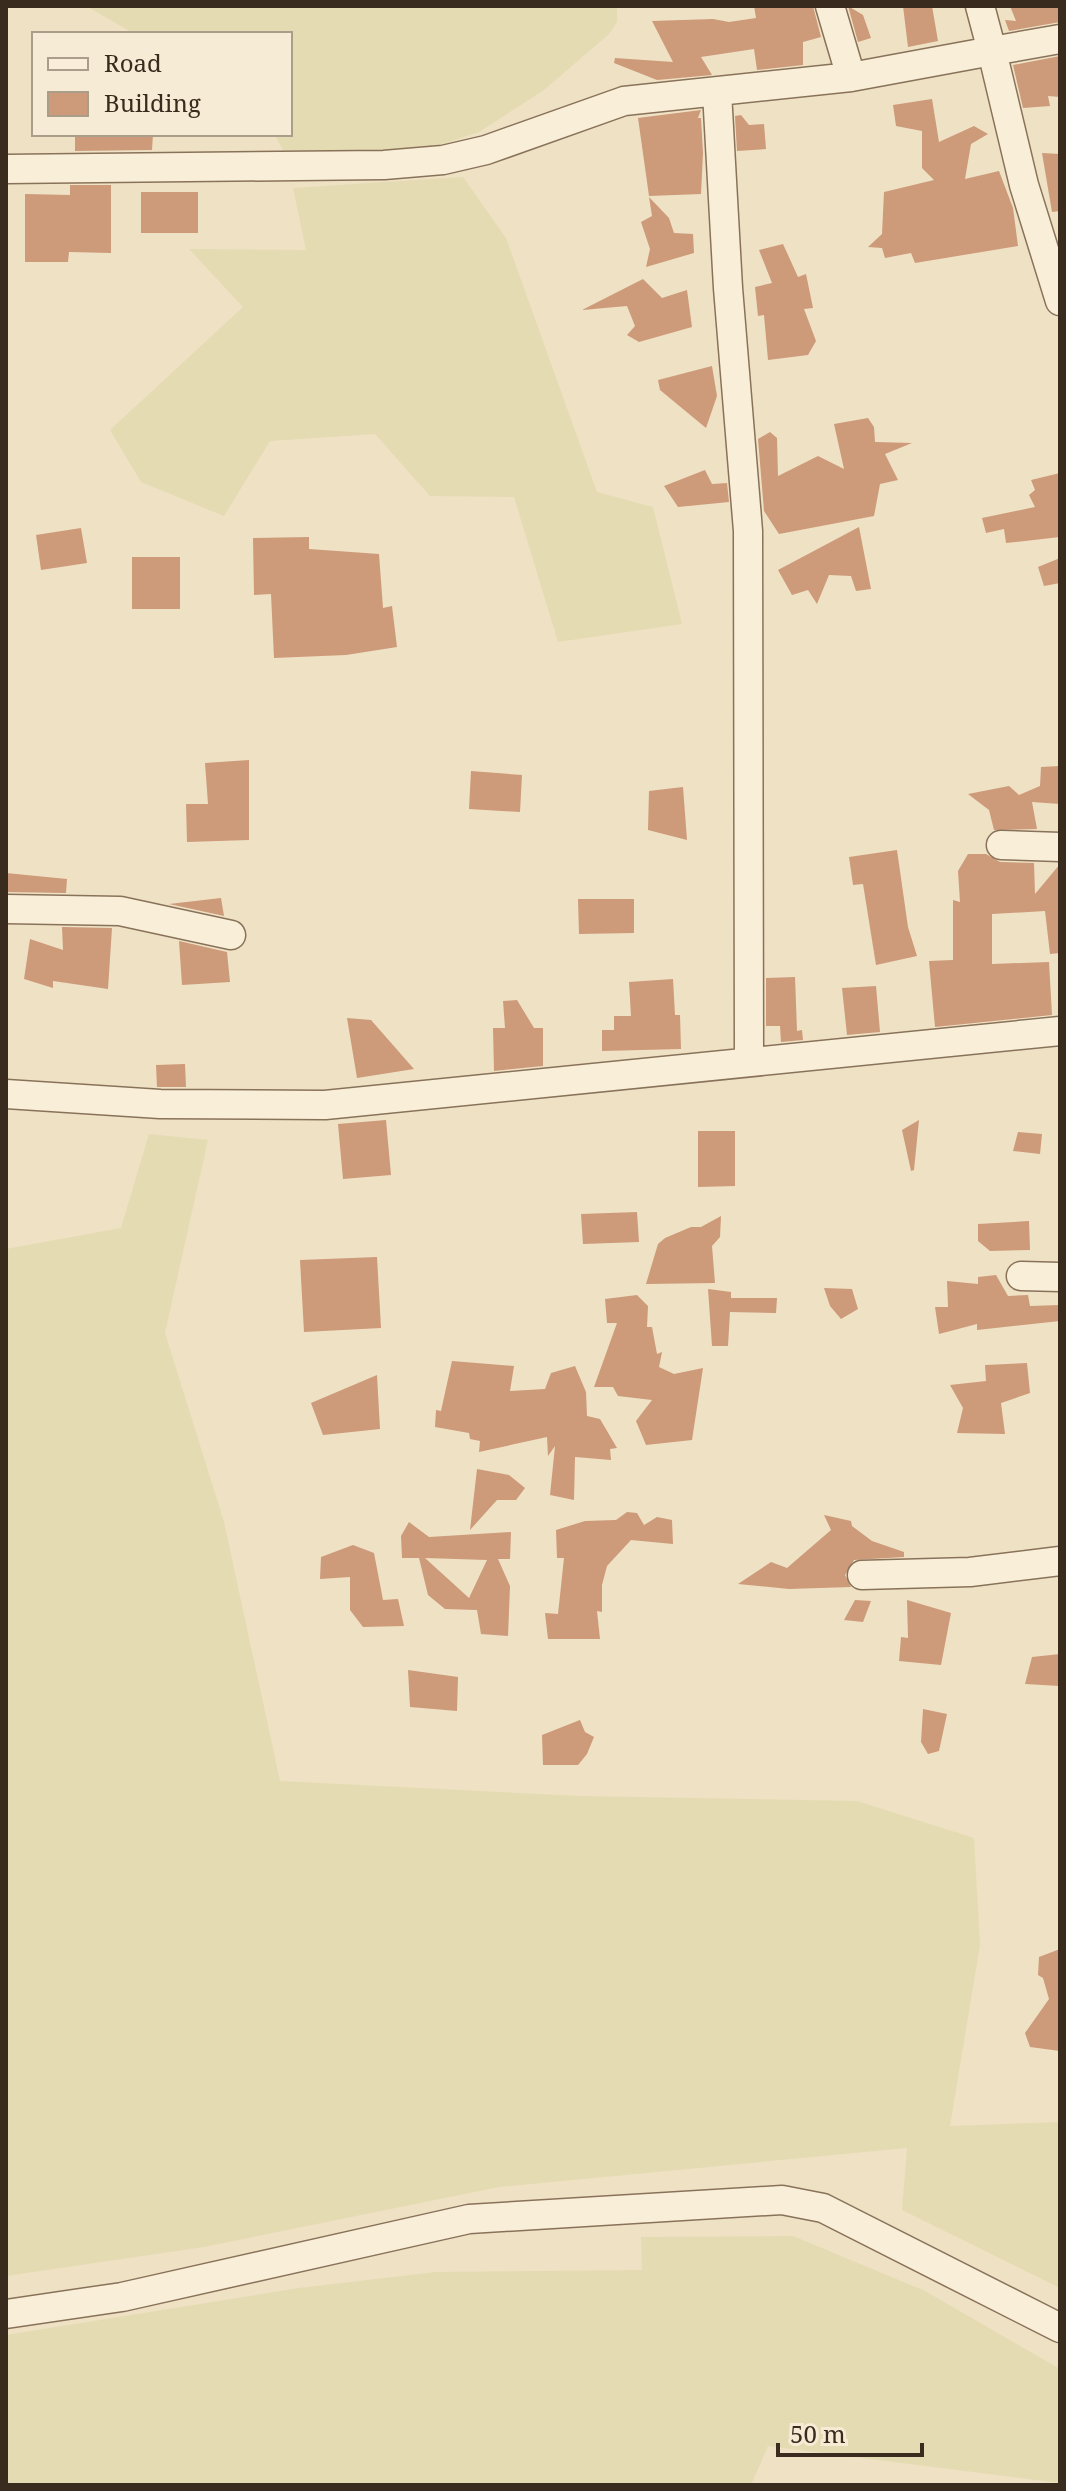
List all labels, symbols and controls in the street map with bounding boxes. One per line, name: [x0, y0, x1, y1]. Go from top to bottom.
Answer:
legend: [32, 32, 292, 136]
text: Road: [104, 46, 162, 79]
text: Building: [104, 86, 201, 119]
scale bar: [778, 2407, 922, 2457]
text: 50 m: [790, 2417, 846, 2450]

